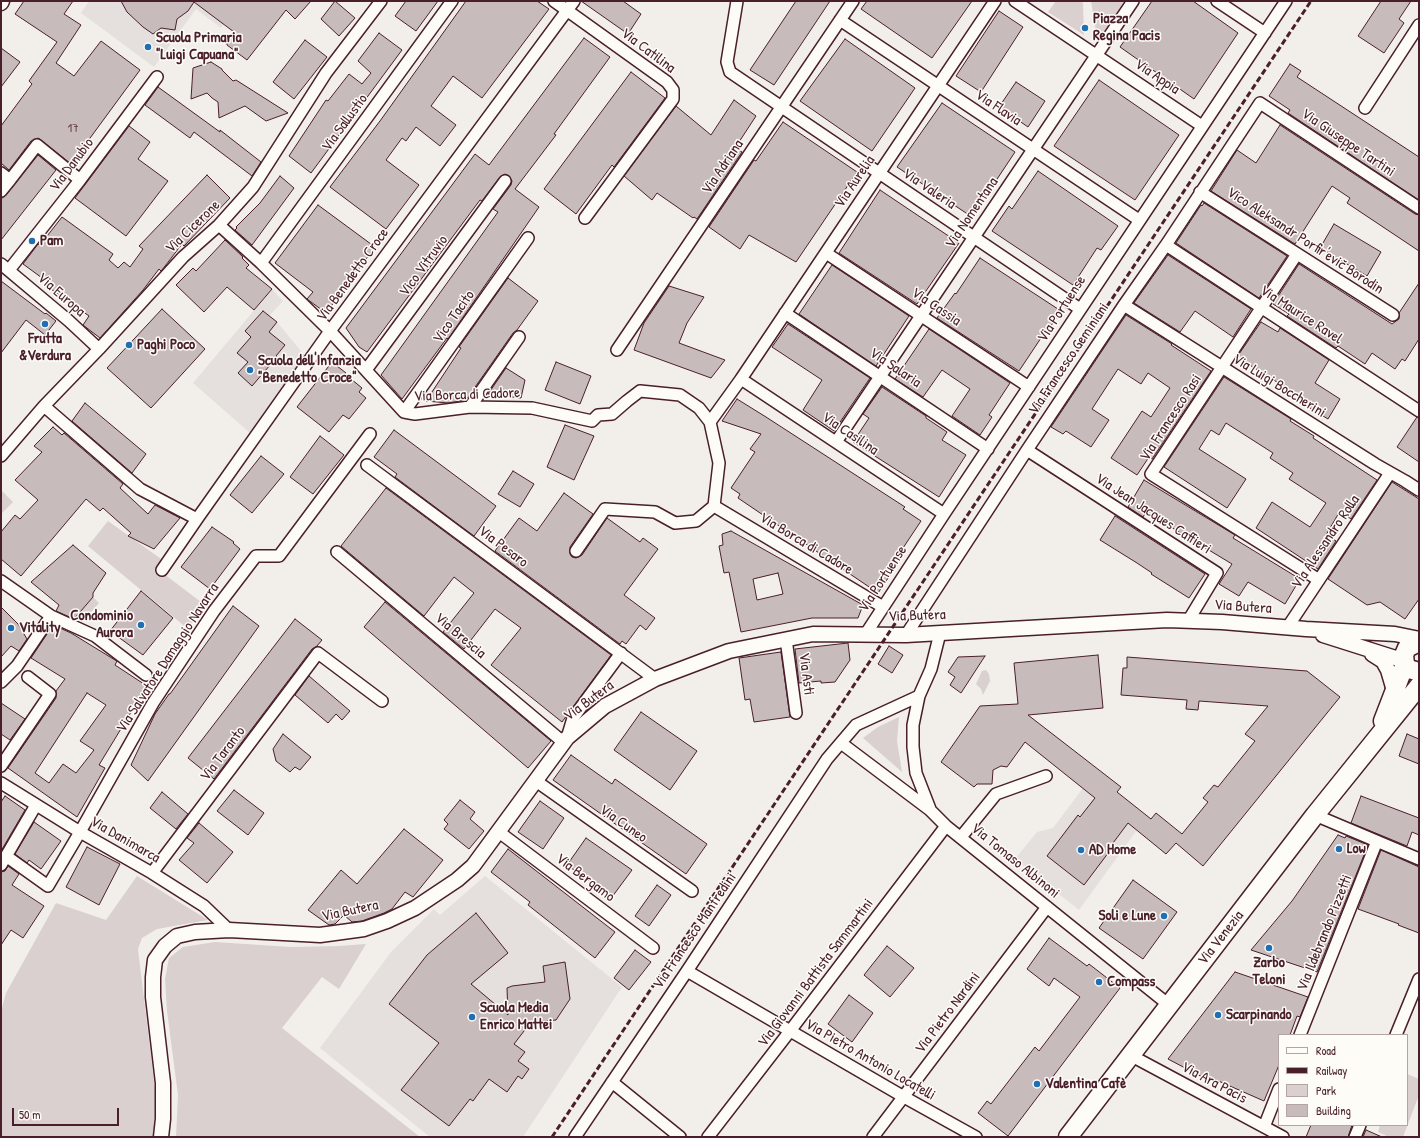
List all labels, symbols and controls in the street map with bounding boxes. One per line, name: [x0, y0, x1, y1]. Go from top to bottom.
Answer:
place label: Piazza Regina Pacis: [1093, 10, 1160, 45]
marker: Piazza Regina Pacis: [1080, 23, 1090, 33]
street label: Via Catilina: [617, 25, 679, 77]
place label: Scuola Primaria "Luigi Capuana": [156, 29, 242, 64]
marker: Scuola Primaria "Luigi Capuana": [143, 42, 153, 52]
street label: Via Appia: [1131, 55, 1183, 99]
street label: Via Flavia: [971, 86, 1025, 130]
street label: Via Sallustio: [318, 91, 372, 155]
street label: Via Giuseppe Tartini: [1298, 105, 1398, 181]
house number: 17: [67, 121, 79, 137]
street label: Via Danubio: [46, 135, 98, 195]
street label: Via Adriana: [698, 136, 748, 198]
street label: Via Aurelia: [831, 152, 879, 212]
street label: Via Valeria: [899, 165, 959, 213]
street label: Via Nomentana: [942, 174, 1002, 252]
street label: Vico Aleksandr Porfir'evič Borodin: [1223, 183, 1387, 299]
street label: Via Cicerone: [162, 197, 224, 257]
street label: Via Benedetto Croce: [313, 225, 393, 325]
place label: Pam: [40, 232, 63, 250]
street label: Vico Vitruvio: [396, 232, 452, 300]
marker: Pam: [27, 236, 37, 246]
street label: Via Europa: [33, 269, 89, 321]
street label: Via Portuense: [1034, 272, 1090, 346]
street label: Via Maurice Ravel: [1256, 282, 1346, 348]
street label: Via Cassia: [908, 284, 964, 330]
street label: Vico Tacito: [429, 287, 479, 347]
street label: Via Francesco Geminiani: [1025, 300, 1113, 418]
marker: Frutta &Verdura: [40, 319, 50, 329]
place label: Frutta &Verdura: [19, 330, 71, 365]
place label: Paghi Poco: [137, 336, 195, 354]
marker: Paghi Poco: [124, 340, 134, 350]
street label: Via Salaria: [866, 344, 924, 392]
street label: Via Luigi Boccherini: [1229, 350, 1329, 422]
place label: Scuola dell'Infanzia "Benedetto Croce": [258, 352, 361, 387]
marker: Scuola dell'Infanzia "Benedetto Croce": [245, 365, 255, 375]
street label: Via Francesco Rasi: [1136, 371, 1206, 465]
street label: Via Borca di Cadore: [414, 384, 520, 406]
street label: Via Casilina: [818, 409, 882, 459]
street label: Via Jean Jacques Caffieri: [1092, 470, 1214, 558]
street label: Via Alessandro Rolla: [1288, 492, 1364, 592]
street label: Via Borca di Cadore: [756, 509, 856, 579]
street label: Via Pesaro: [475, 522, 531, 572]
street label: Via Portuense: [855, 542, 911, 616]
street label: Via Salvatore Damaggio Navarra: [113, 580, 223, 736]
street label: Via Butera: [1214, 596, 1272, 618]
street label: Via Butera: [888, 606, 946, 626]
place label: Condominio Aurora: [70, 607, 133, 642]
street label: Via Brescia: [431, 609, 489, 663]
place label: Vitality: [19, 619, 61, 637]
marker: Condominio Aurora: [136, 620, 146, 630]
marker: Vitality: [6, 623, 16, 633]
street label: Via Asti: [794, 652, 818, 696]
street label: Via Butera: [560, 677, 618, 725]
street label: Via Taranto: [197, 723, 249, 785]
street label: Via Cuneo: [596, 801, 650, 847]
street label: Via Danimarca: [87, 813, 163, 867]
street label: Via Tomaso Albinoni: [967, 820, 1063, 902]
place label: Low: [1347, 840, 1366, 858]
place label: AD Home: [1089, 841, 1136, 859]
marker: Low: [1334, 844, 1344, 854]
marker: AD Home: [1076, 845, 1086, 855]
street label: Via Bergamo: [552, 850, 618, 906]
street label: Via Francesco Manfredini: [649, 870, 741, 992]
street label: Via Ildebrando Pizzetti: [1294, 872, 1356, 994]
street label: Via Giovanni Battista Sammartini: [754, 895, 878, 1051]
street label: Via Butera: [320, 896, 380, 926]
place label: Soli e Lune: [1099, 907, 1156, 925]
street label: Via Venezia: [1194, 907, 1248, 969]
marker: Soli e Lune: [1159, 911, 1169, 921]
marker: Zarbo Teloni: [1264, 943, 1274, 953]
place label: Zarbo Teloni: [1252, 954, 1286, 989]
street label: Via Pietro Nardini: [912, 969, 984, 1057]
place label: Compass: [1107, 973, 1155, 991]
marker: Compass: [1094, 977, 1104, 987]
place label: Scuola Media Enrico Mattei: [480, 999, 552, 1034]
place label: Scarpinando: [1226, 1006, 1291, 1024]
marker: Scarpinando: [1213, 1010, 1223, 1020]
marker: Scuola Media Enrico Mattei: [467, 1012, 477, 1022]
street label: Via Pietro Antonio Locatelli: [802, 1015, 938, 1105]
legend: [1278, 1034, 1408, 1126]
text: Road: [1316, 1042, 1336, 1059]
street label: Via Ara Pacis: [1178, 1058, 1250, 1108]
text: Railway: [1316, 1062, 1347, 1079]
place label: Valentina Cafè: [1045, 1075, 1126, 1093]
marker: Valentina Cafè: [1032, 1079, 1042, 1089]
text: Park: [1316, 1082, 1336, 1099]
scale bar: [14, 1100, 121, 1126]
text: Building: [1316, 1102, 1351, 1119]
text: 50 m: [19, 1106, 40, 1123]

